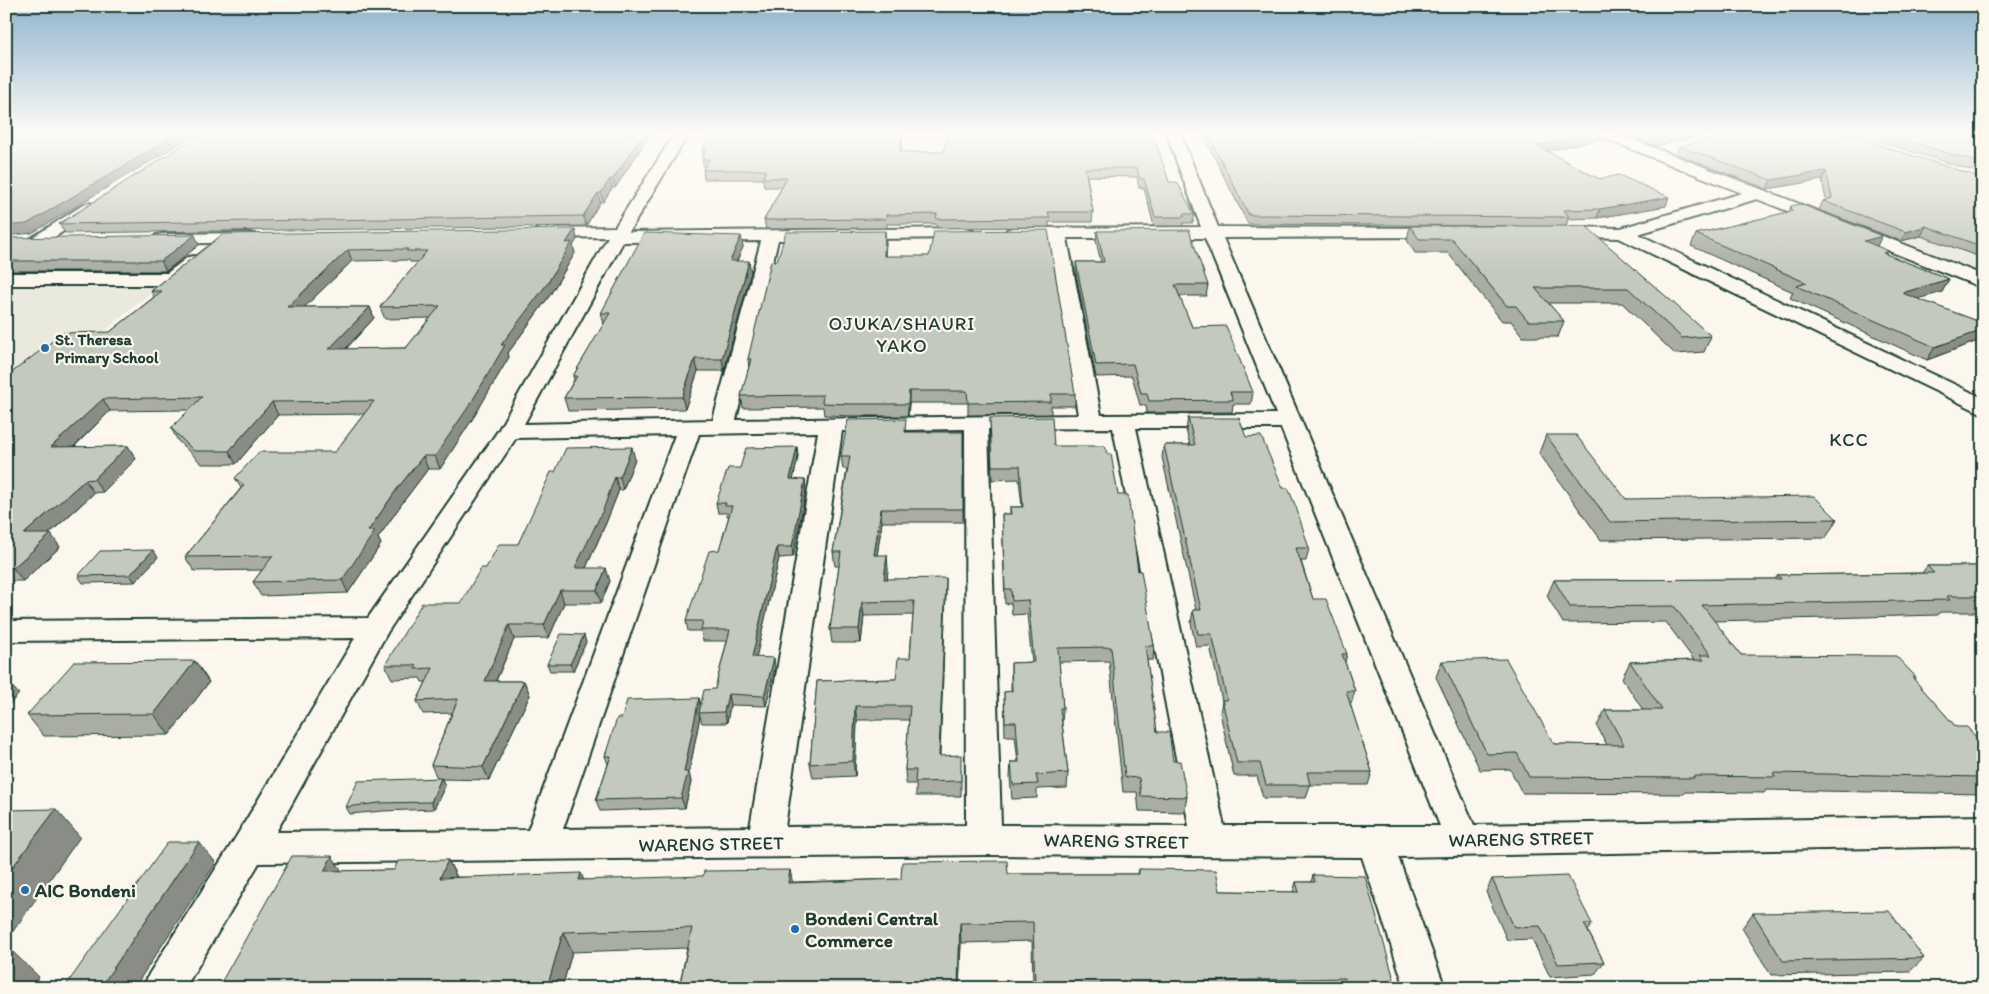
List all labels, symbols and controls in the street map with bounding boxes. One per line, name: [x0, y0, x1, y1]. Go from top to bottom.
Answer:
district label: OJUKA/SHAURI YAKO: [829, 312, 975, 357]
place label: St. Theresa Primary School: [55, 330, 159, 368]
marker: St. Theresa Primary School: [39, 342, 51, 354]
district label: KCC: [1829, 428, 1869, 451]
street label: WARENG STREET: [1448, 826, 1594, 852]
street label: WARENG STREET: [1043, 828, 1189, 854]
street label: WARENG STREET: [638, 831, 784, 857]
place label: AIC Bondeni: [34, 879, 136, 902]
marker: AIC Bondeni: [19, 884, 31, 896]
place label: Bondeni Central Commerce: [805, 907, 939, 952]
marker: Bondeni Central Commerce: [789, 923, 801, 935]

